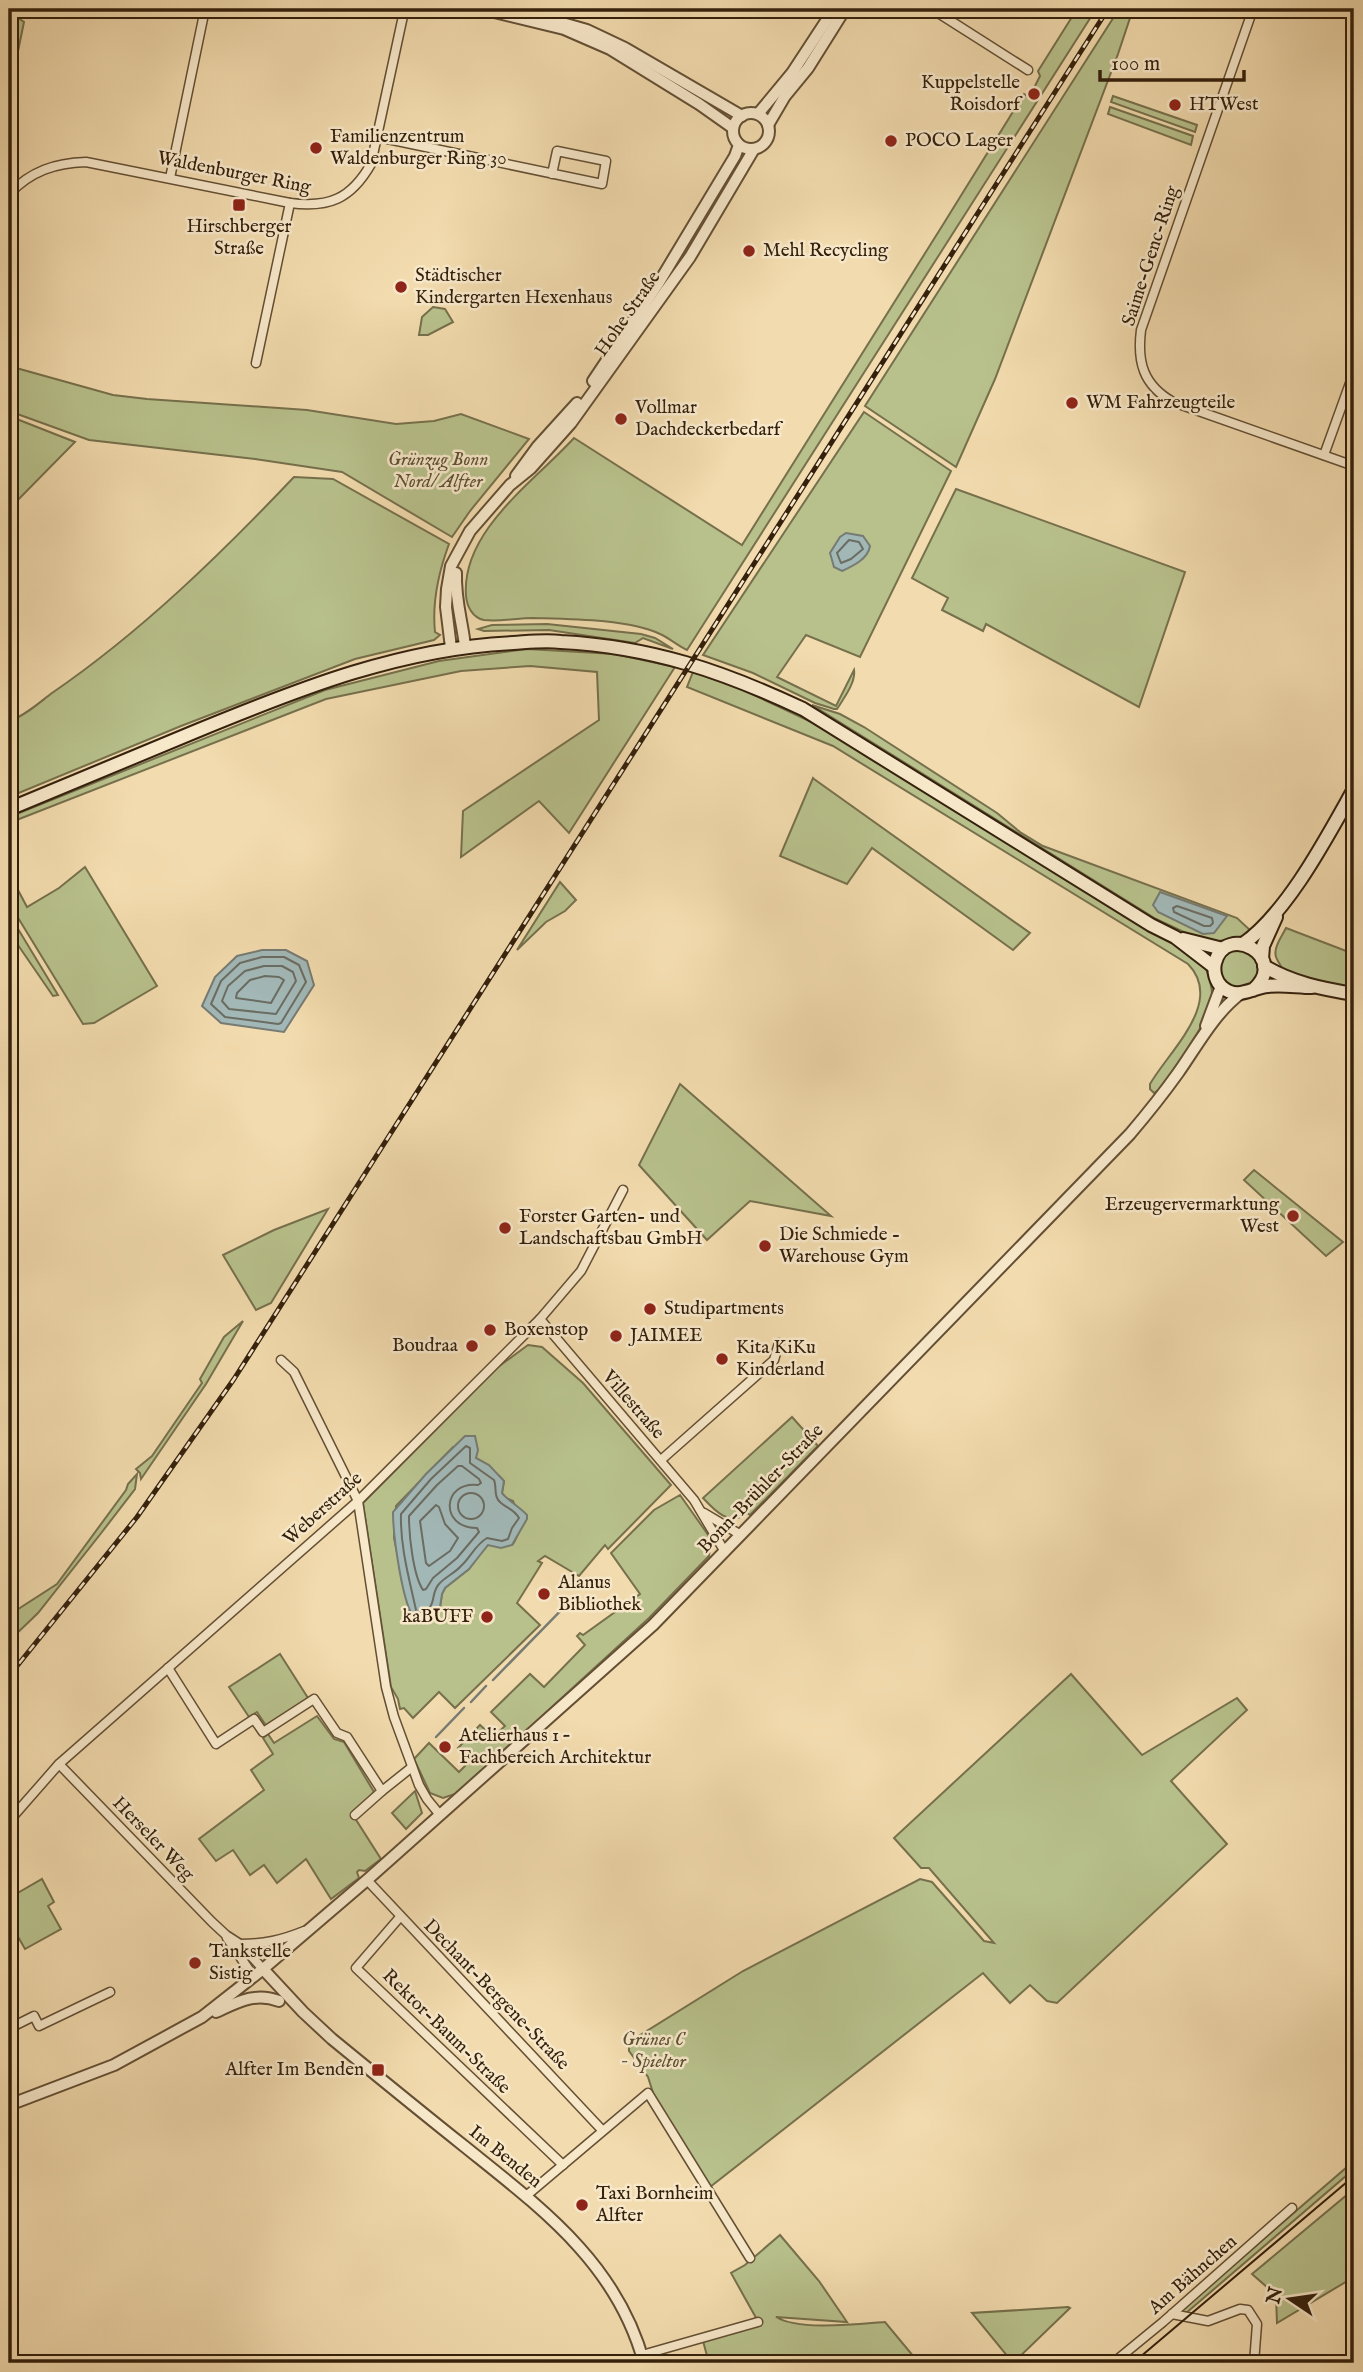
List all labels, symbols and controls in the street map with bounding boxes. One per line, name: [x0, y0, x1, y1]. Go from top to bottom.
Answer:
scale bar: [1100, 38, 1244, 82]
text: 100 m: [1111, 51, 1160, 78]
place label: Kuppelstelle Roisdorf: [921, 71, 1023, 117]
marker: Kuppelstelle Roisdorf: [1026, 86, 1042, 102]
place label: HTWest: [1189, 93, 1259, 117]
marker: HTWest: [1167, 97, 1183, 113]
place label: Familienzentrum Waldenburger Ring 30: [330, 125, 507, 171]
place label: POCO Lager: [905, 129, 1013, 153]
marker: POCO Lager: [883, 133, 899, 149]
marker: Familienzentrum Waldenburger Ring 30: [308, 140, 324, 156]
street label: Waldenburger Ring: [155, 146, 314, 200]
street label: Saime-Genc-Ring: [1117, 182, 1185, 329]
marker: Hirschberger Straße: [231, 197, 247, 213]
place label: Hirschberger Straße: [186, 215, 292, 261]
place label: Mehl Recycling: [763, 239, 889, 263]
marker: Mehl Recycling: [741, 243, 757, 259]
place label: Städtischer Kindergarten Hexenhaus: [415, 264, 612, 310]
street label: Hohe Straße: [590, 266, 666, 361]
marker: Städtischer Kindergarten Hexenhaus: [393, 279, 409, 295]
place label: WM Fahrzeugteile: [1086, 391, 1235, 415]
marker: WM Fahrzeugteile: [1064, 395, 1080, 411]
place label: Vollmar Dachdeckerbedarf: [634, 396, 784, 442]
marker: Vollmar Dachdeckerbedarf: [613, 411, 629, 427]
park label: Grünzug Bonn Nord/ Alfter: [388, 448, 488, 494]
place label: Erzeugervermarktung West: [1105, 1193, 1280, 1239]
place label: Forster Garten- und Landschaftsbau GmbH: [519, 1205, 703, 1251]
marker: Erzeugervermarktung West: [1285, 1208, 1301, 1224]
marker: Forster Garten- und Landschaftsbau GmbH: [497, 1220, 513, 1236]
place label: Die Schmiede - Warehouse Gym: [779, 1223, 909, 1269]
marker: Die Schmiede - Warehouse Gym: [757, 1238, 773, 1254]
place label: Studipartments: [664, 1297, 784, 1321]
marker: Studipartments: [642, 1301, 658, 1317]
place label: Boxenstop: [504, 1318, 588, 1342]
marker: Boxenstop: [482, 1322, 498, 1338]
place label: JAIMEE: [628, 1324, 703, 1348]
marker: JAIMEE: [608, 1328, 624, 1344]
place label: Boudraa: [392, 1334, 459, 1358]
place label: Kita KiKu Kinderland: [736, 1336, 825, 1382]
marker: Boudraa: [464, 1338, 480, 1354]
marker: Kita KiKu Kinderland: [714, 1351, 730, 1367]
street label: Villestraße: [596, 1365, 670, 1445]
street label: Bonn-Brühler-Straße: [693, 1419, 829, 1559]
street label: Weberstraße: [278, 1467, 368, 1551]
place label: Alanus Bibliothek: [557, 1571, 642, 1617]
marker: Alanus Bibliothek: [536, 1586, 552, 1602]
place label: kaBUFF: [402, 1605, 473, 1629]
marker: kaBUFF: [479, 1609, 495, 1625]
place label: Atelierhaus 1 – Fachbereich Architektur: [458, 1724, 651, 1770]
marker: Atelierhaus 1 – Fachbereich Architektur: [437, 1739, 453, 1755]
street label: Herseler Weg: [107, 1792, 200, 1887]
street label: Dechant-Bergene-Straße: [418, 1914, 575, 2076]
place label: Tankstelle Sistig: [209, 1940, 291, 1986]
marker: Tankstelle Sistig: [187, 1955, 203, 1971]
street label: Rektor-Baum-Straße: [377, 1964, 516, 2100]
park label: Grünes C - Spieltor: [620, 2028, 687, 2074]
place label: Alfter Im Benden: [224, 2058, 364, 2082]
marker: Alfter Im Benden: [370, 2062, 386, 2078]
street label: Im Benden: [463, 2120, 547, 2194]
place label: Taxi Bornheim Alfter: [595, 2182, 714, 2228]
marker: Taxi Bornheim Alfter: [574, 2197, 590, 2213]
street label: Am Bähnchen: [1143, 2230, 1242, 2321]
north arrow: [1254, 2264, 1324, 2334]
text: N: [1262, 2284, 1289, 2307]

